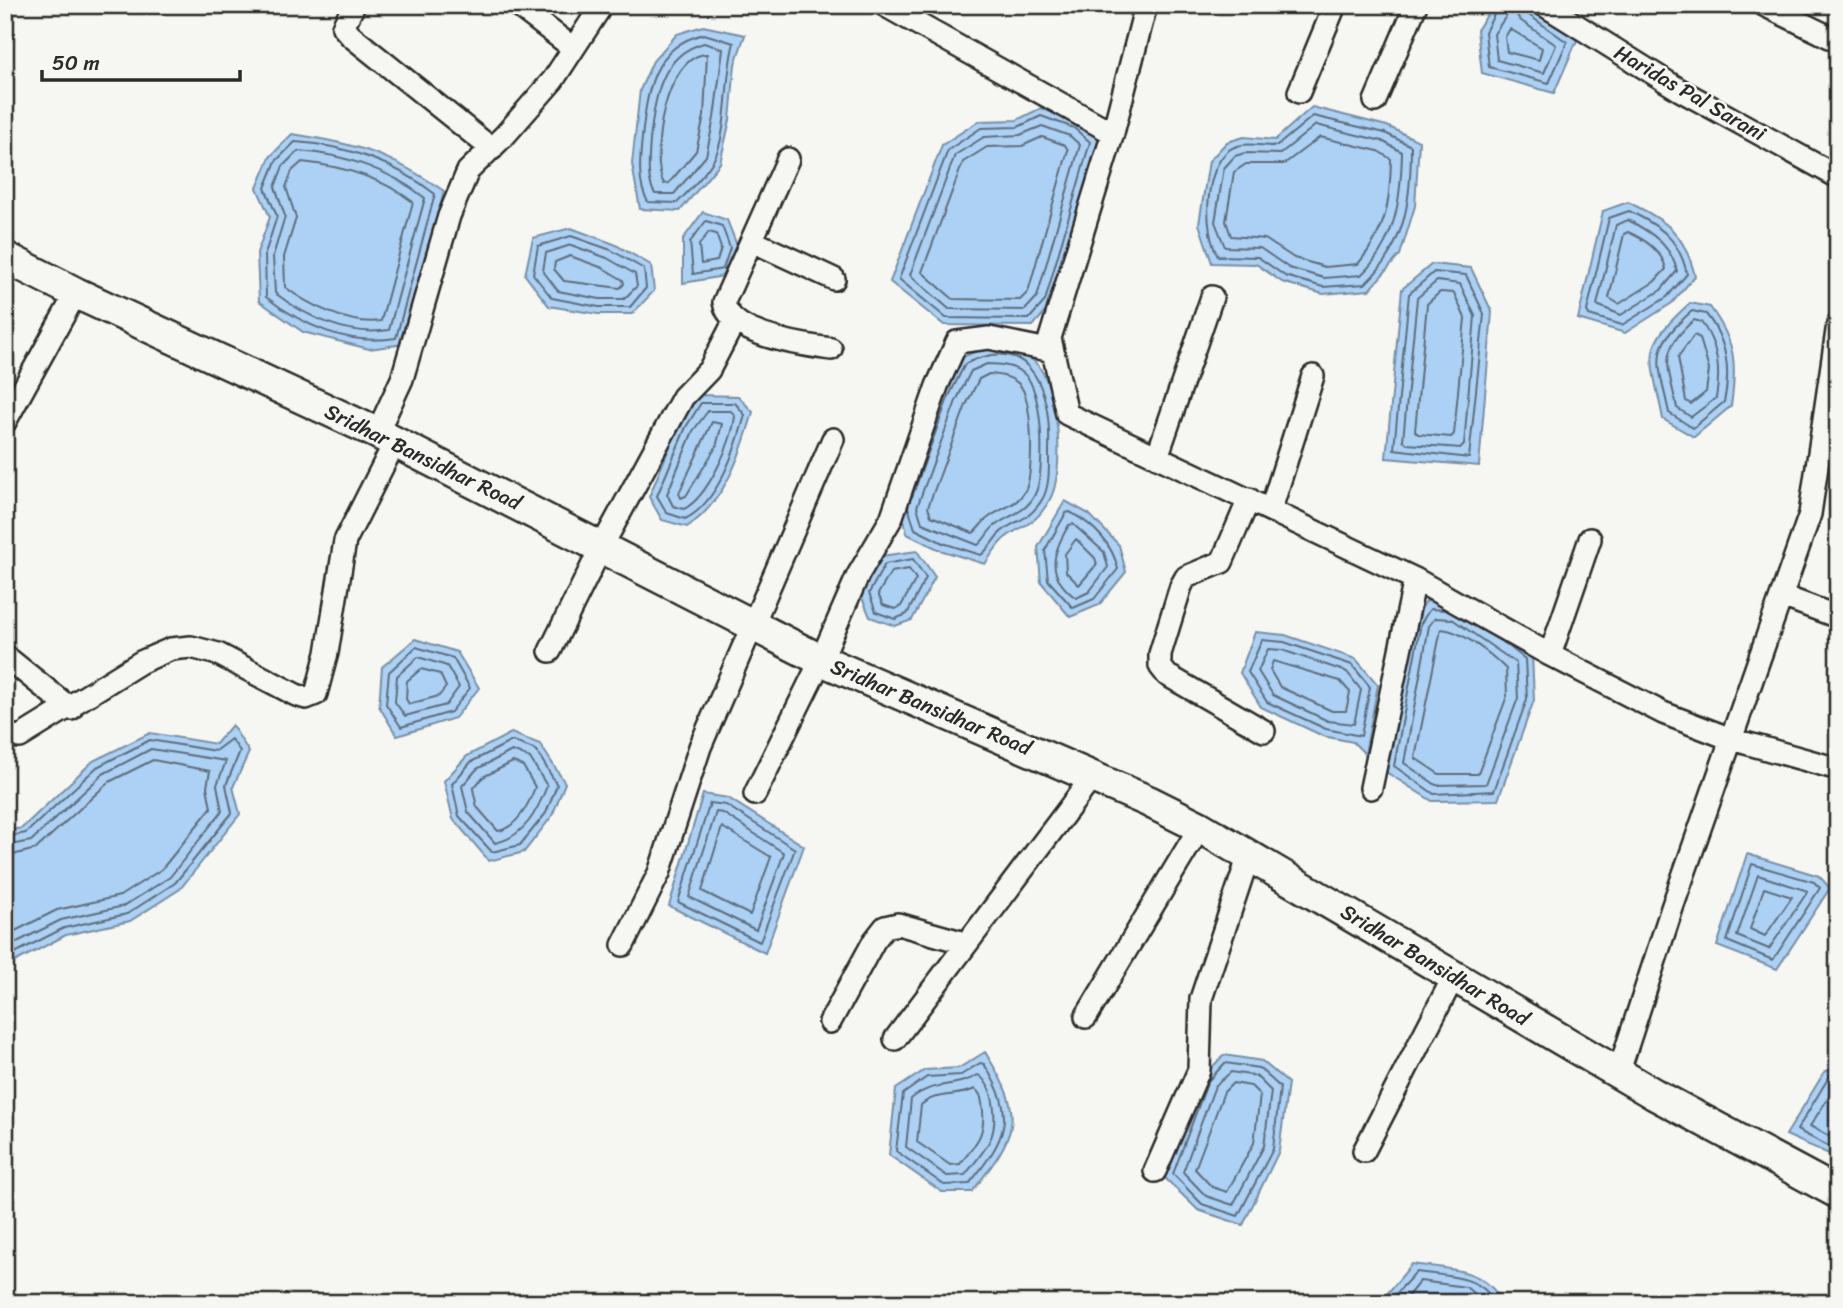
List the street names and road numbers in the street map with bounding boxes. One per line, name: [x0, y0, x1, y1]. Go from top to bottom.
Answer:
street label: Haridas Pal Sarani: [1607, 34, 1774, 153]
street label: Sridhar Bansidhar Road: [318, 393, 530, 522]
street label: Sridhar Bansidhar Road: [825, 647, 1039, 767]
street label: Sridhar Bansidhar Road: [1333, 893, 1539, 1038]

